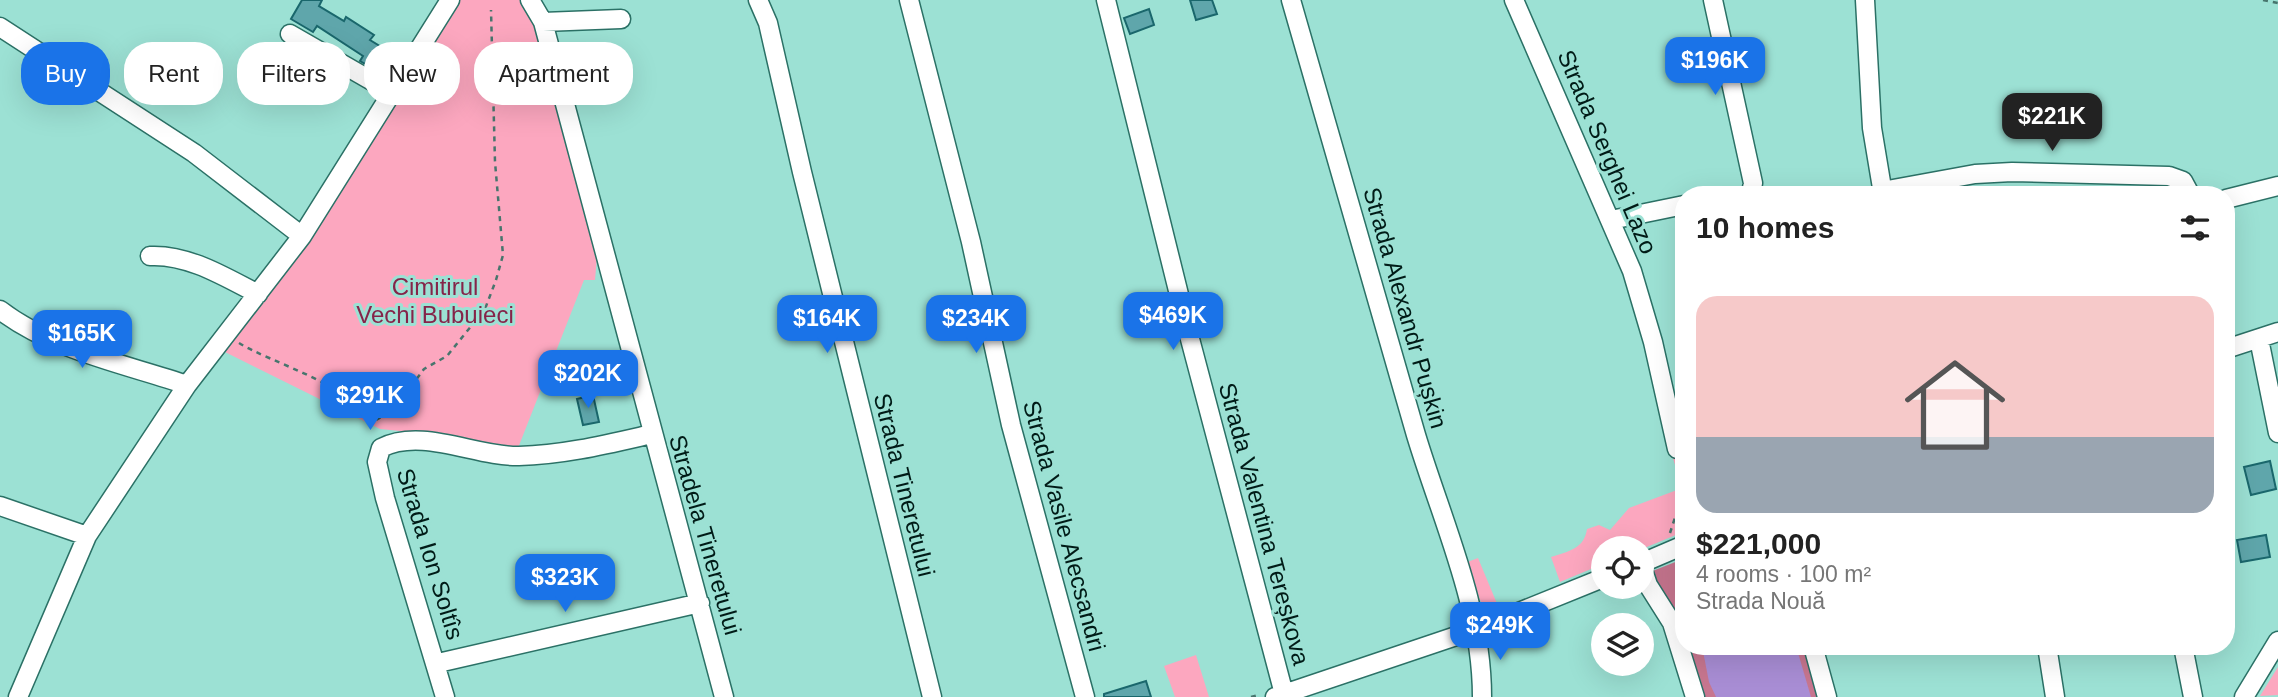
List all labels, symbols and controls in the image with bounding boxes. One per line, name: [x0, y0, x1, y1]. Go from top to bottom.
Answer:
pin: $196K: [1666, 38, 1764, 97]
chip: Buy: [21, 42, 110, 105]
chip: Rent: [124, 42, 223, 105]
chip: Filters: [237, 42, 350, 105]
chip: New: [364, 42, 460, 105]
chip: Apartment: [474, 42, 633, 105]
street label: Strada Serghei Lazo: [1552, 46, 1663, 258]
text: $196K: [1681, 47, 1749, 73]
pin: $221K: [2003, 94, 2101, 153]
text: $221K: [2018, 103, 2086, 129]
street label: Strada Alexandr Pușkin: [1358, 184, 1453, 431]
icon: filters: [2176, 209, 2214, 247]
text: 10 homes: [1696, 211, 1834, 244]
park label: Cimitirul Vechi Bubuieci: [356, 273, 514, 328]
pin: $469K: [1124, 292, 1222, 352]
pin: $164K: [778, 296, 876, 355]
pin: $234K: [927, 296, 1025, 355]
text: $469K: [1139, 302, 1207, 328]
text: $164K: [793, 305, 861, 331]
text: $234K: [942, 305, 1010, 331]
pin: $165K: [33, 310, 131, 370]
text: $165K: [48, 320, 116, 346]
icon: home: [1892, 342, 2018, 468]
pin: $202K: [539, 350, 637, 410]
text: $202K: [554, 360, 622, 386]
pin: $291K: [321, 372, 419, 432]
street label: Strada Valentina Tereșkova: [1214, 380, 1315, 669]
text: $291K: [336, 382, 404, 408]
street label: Strada Tineretului: [869, 390, 940, 579]
street label: Strada Vasile Alecsandri: [1018, 398, 1111, 654]
street label: Stradela Tineretului: [664, 432, 747, 638]
street label: Strada Ion Soltîs: [392, 465, 469, 643]
text: $221,000: [1696, 527, 1821, 560]
map controls: [1591, 536, 1654, 676]
button: locate: [1591, 536, 1654, 599]
pin: $323K: [516, 554, 614, 614]
text: 4 rooms · 100 m²: [1696, 561, 1871, 587]
text: $323K: [531, 564, 599, 590]
text: Strada Nouă: [1696, 588, 1825, 614]
pin: $249K: [1451, 602, 1549, 662]
text: $249K: [1466, 612, 1534, 638]
button: layers: [1591, 613, 1654, 676]

